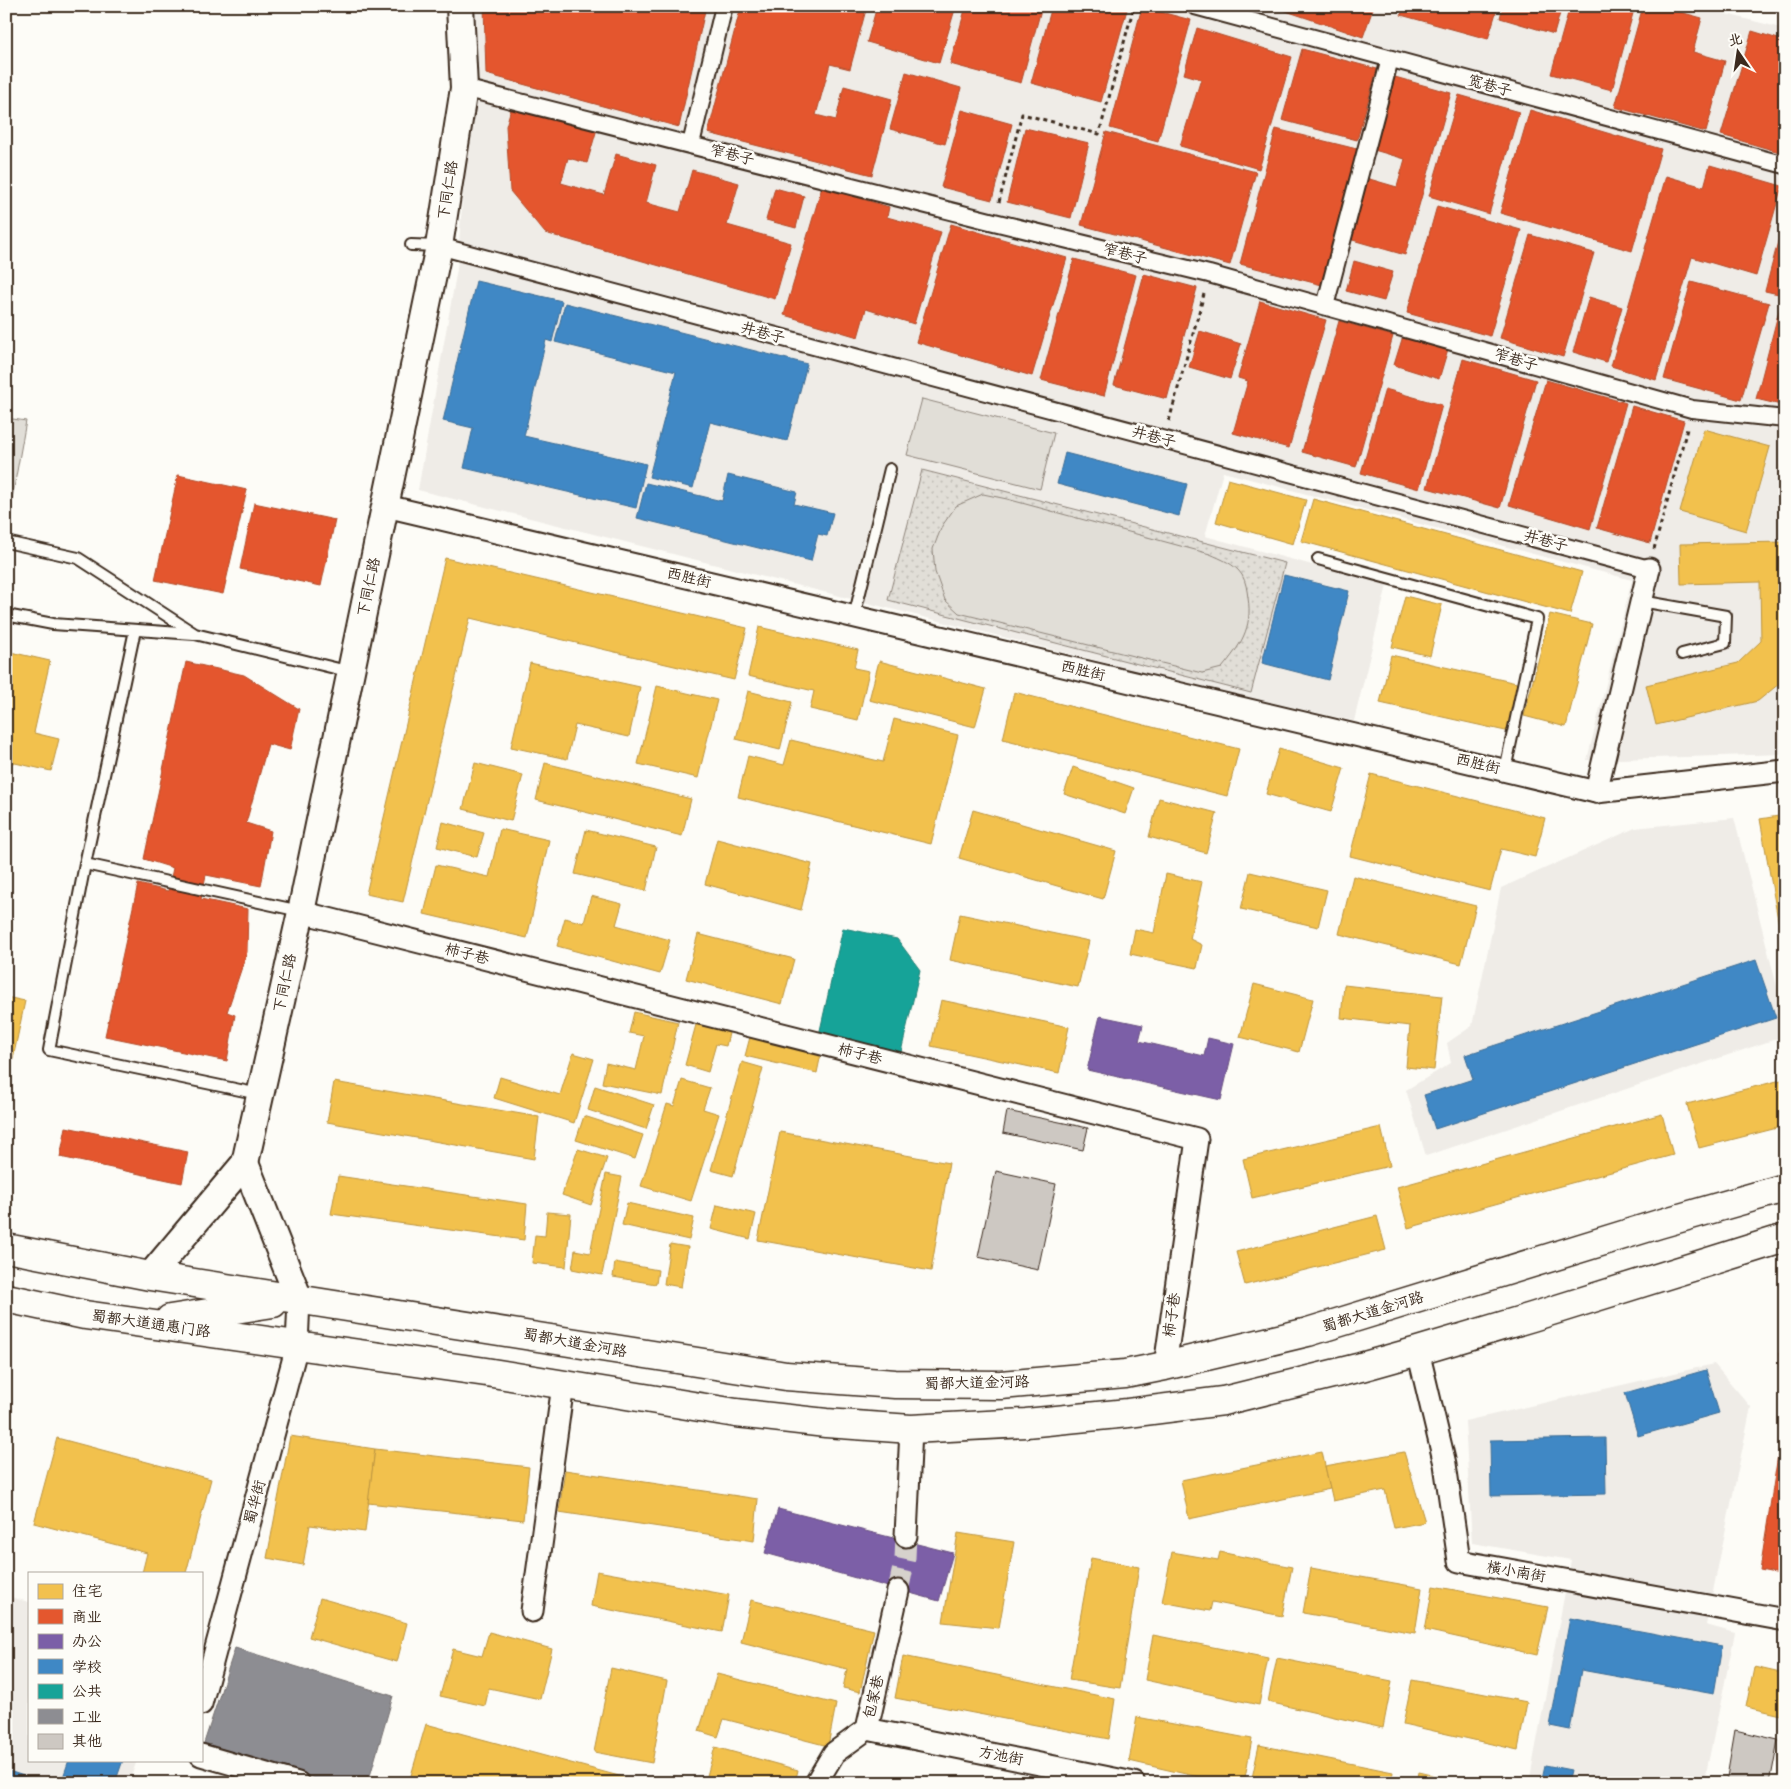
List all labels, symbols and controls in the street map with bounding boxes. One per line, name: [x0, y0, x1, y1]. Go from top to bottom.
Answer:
north arrow: [1714, 28, 1764, 78]
text: 北: [1726, 30, 1744, 50]
street label: 宽巷子: [1466, 71, 1514, 101]
street label: 窄巷子: [708, 140, 756, 170]
street label: 下同仁路: [434, 159, 462, 221]
street label: 窄巷子: [1101, 239, 1149, 269]
street label: 井巷子: [739, 318, 787, 348]
street label: 窄巷子: [1492, 345, 1540, 375]
street label: 井巷子: [1130, 422, 1178, 452]
street label: 井巷子: [1522, 526, 1570, 556]
street label: 下同仁路: [353, 556, 385, 618]
street label: 西胜街: [665, 564, 713, 592]
street label: 西胜街: [1059, 657, 1107, 685]
street label: 西胜街: [1454, 750, 1502, 778]
street label: 柿子巷: [443, 939, 491, 969]
street label: 下同仁路: [269, 952, 301, 1014]
street label: 柿子巷: [836, 1039, 884, 1069]
street label: 蜀都大道金河路: [1320, 1288, 1426, 1336]
street label: 柿子巷: [1159, 1291, 1185, 1339]
street label: 蜀都大道通惠门路: [90, 1306, 212, 1342]
street label: 蜀都大道金河路: [522, 1325, 628, 1361]
street label: 蜀都大道金河路: [924, 1373, 1030, 1393]
street label: 蜀华街: [240, 1478, 270, 1526]
street label: 横小南街: [1485, 1557, 1547, 1587]
legend: [28, 1572, 202, 1762]
text: 住宅: [72, 1582, 102, 1601]
text: 商业: [72, 1608, 102, 1627]
text: 办公: [72, 1632, 102, 1651]
text: 学校: [72, 1658, 102, 1677]
street label: 包家巷: [860, 1673, 888, 1721]
text: 公共: [72, 1682, 102, 1701]
text: 工业: [72, 1708, 102, 1727]
text: 其他: [72, 1732, 102, 1751]
street label: 方池街: [977, 1742, 1025, 1770]

